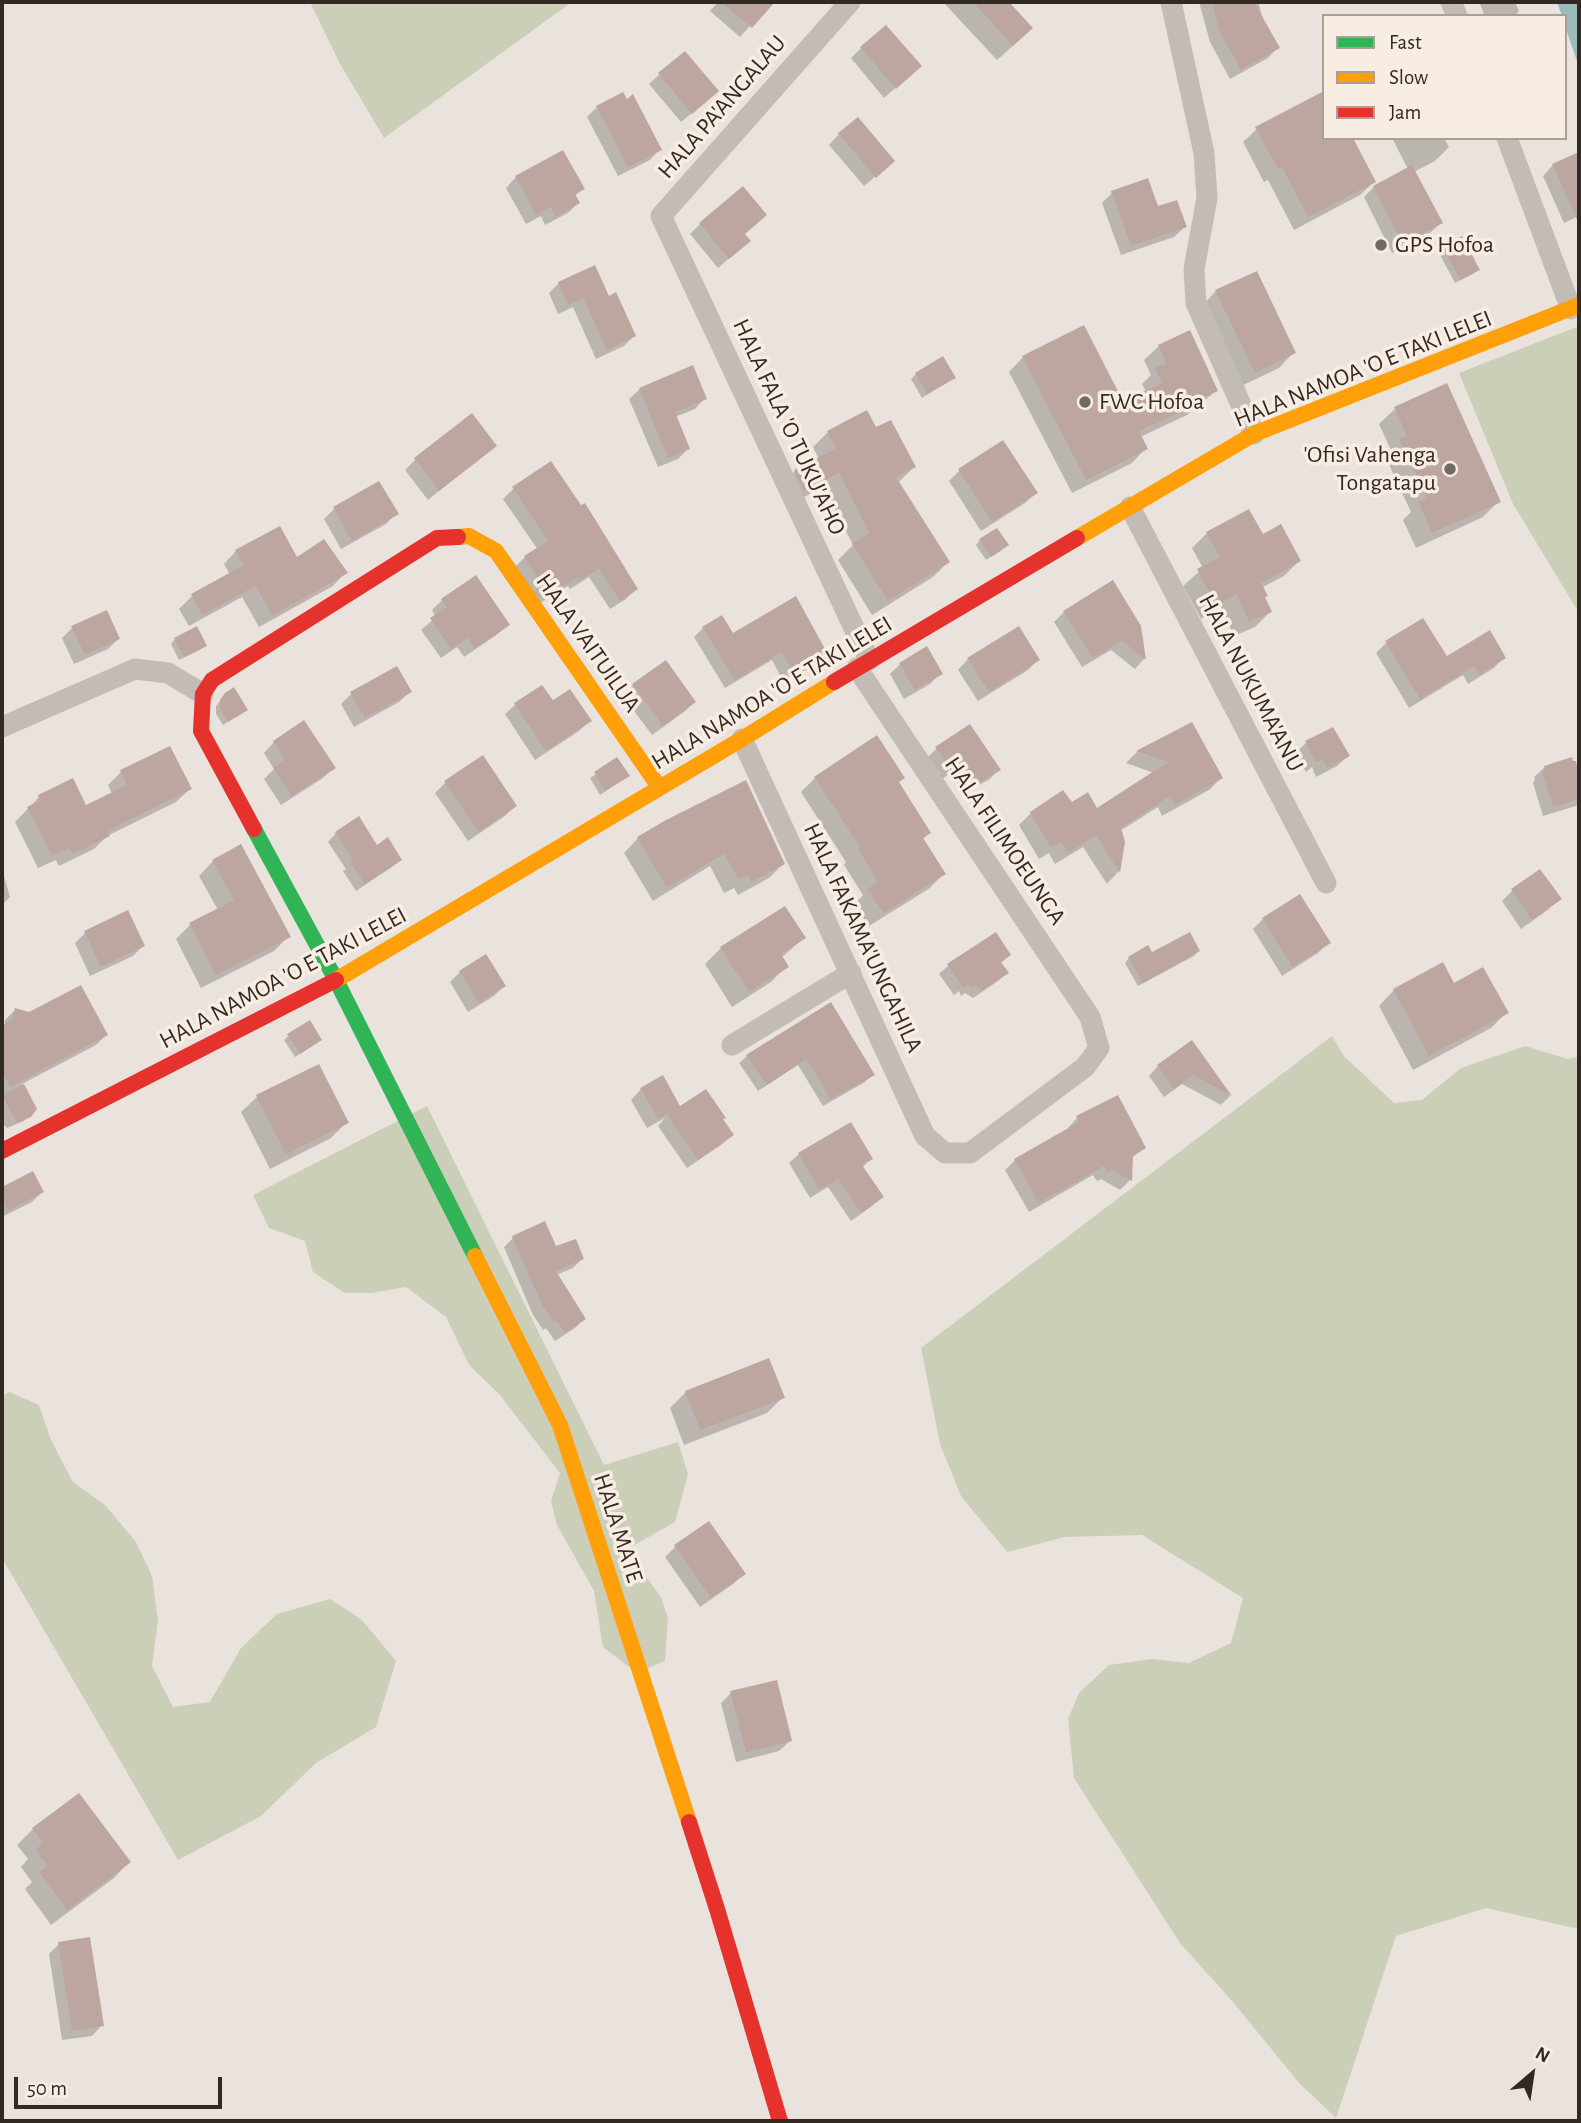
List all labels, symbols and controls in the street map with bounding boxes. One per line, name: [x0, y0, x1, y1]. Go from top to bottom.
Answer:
legend: [1322, 14, 1567, 140]
street label: HALA PA'ANGALAU: [652, 29, 792, 185]
text: Fast: [1389, 32, 1422, 53]
text: Slow: [1389, 67, 1428, 88]
text: Jam: [1389, 102, 1421, 123]
place label: GPS Hofoa: [1395, 231, 1494, 259]
marker: GPS Hofoa: [1373, 237, 1389, 253]
street label: HALA NAMOA 'O E TAKI LELEI: [1230, 304, 1496, 434]
street label: HALA FALA 'O TUKU'AHO: [726, 314, 852, 540]
place label: FWC Hofoa: [1099, 388, 1204, 416]
marker: FWC Hofoa: [1077, 394, 1093, 410]
place label: 'Ofisi Vahenga Tongatapu: [1303, 441, 1436, 497]
marker: 'Ofisi Vahenga Tongatapu: [1442, 461, 1458, 477]
street label: HALA VAITUILUA: [530, 568, 646, 718]
street label: HALA NUKUMA'ANU: [1192, 589, 1310, 777]
street label: HALA NAMOA 'O E TAKI LELEI: [646, 610, 898, 776]
street label: HALA FILIMOEUNGA: [938, 752, 1072, 930]
street label: HALA FAKAMA'UNGAHILA: [797, 819, 929, 1057]
street label: HALA NAMOA 'O E TAKI LELEI: [155, 901, 411, 1055]
street label: HALA MATE: [587, 1470, 649, 1586]
north arrow: [1497, 2039, 1567, 2109]
text: N: [1532, 2044, 1553, 2067]
scale bar: [18, 2064, 226, 2108]
text: 50 m: [27, 2078, 67, 2099]

